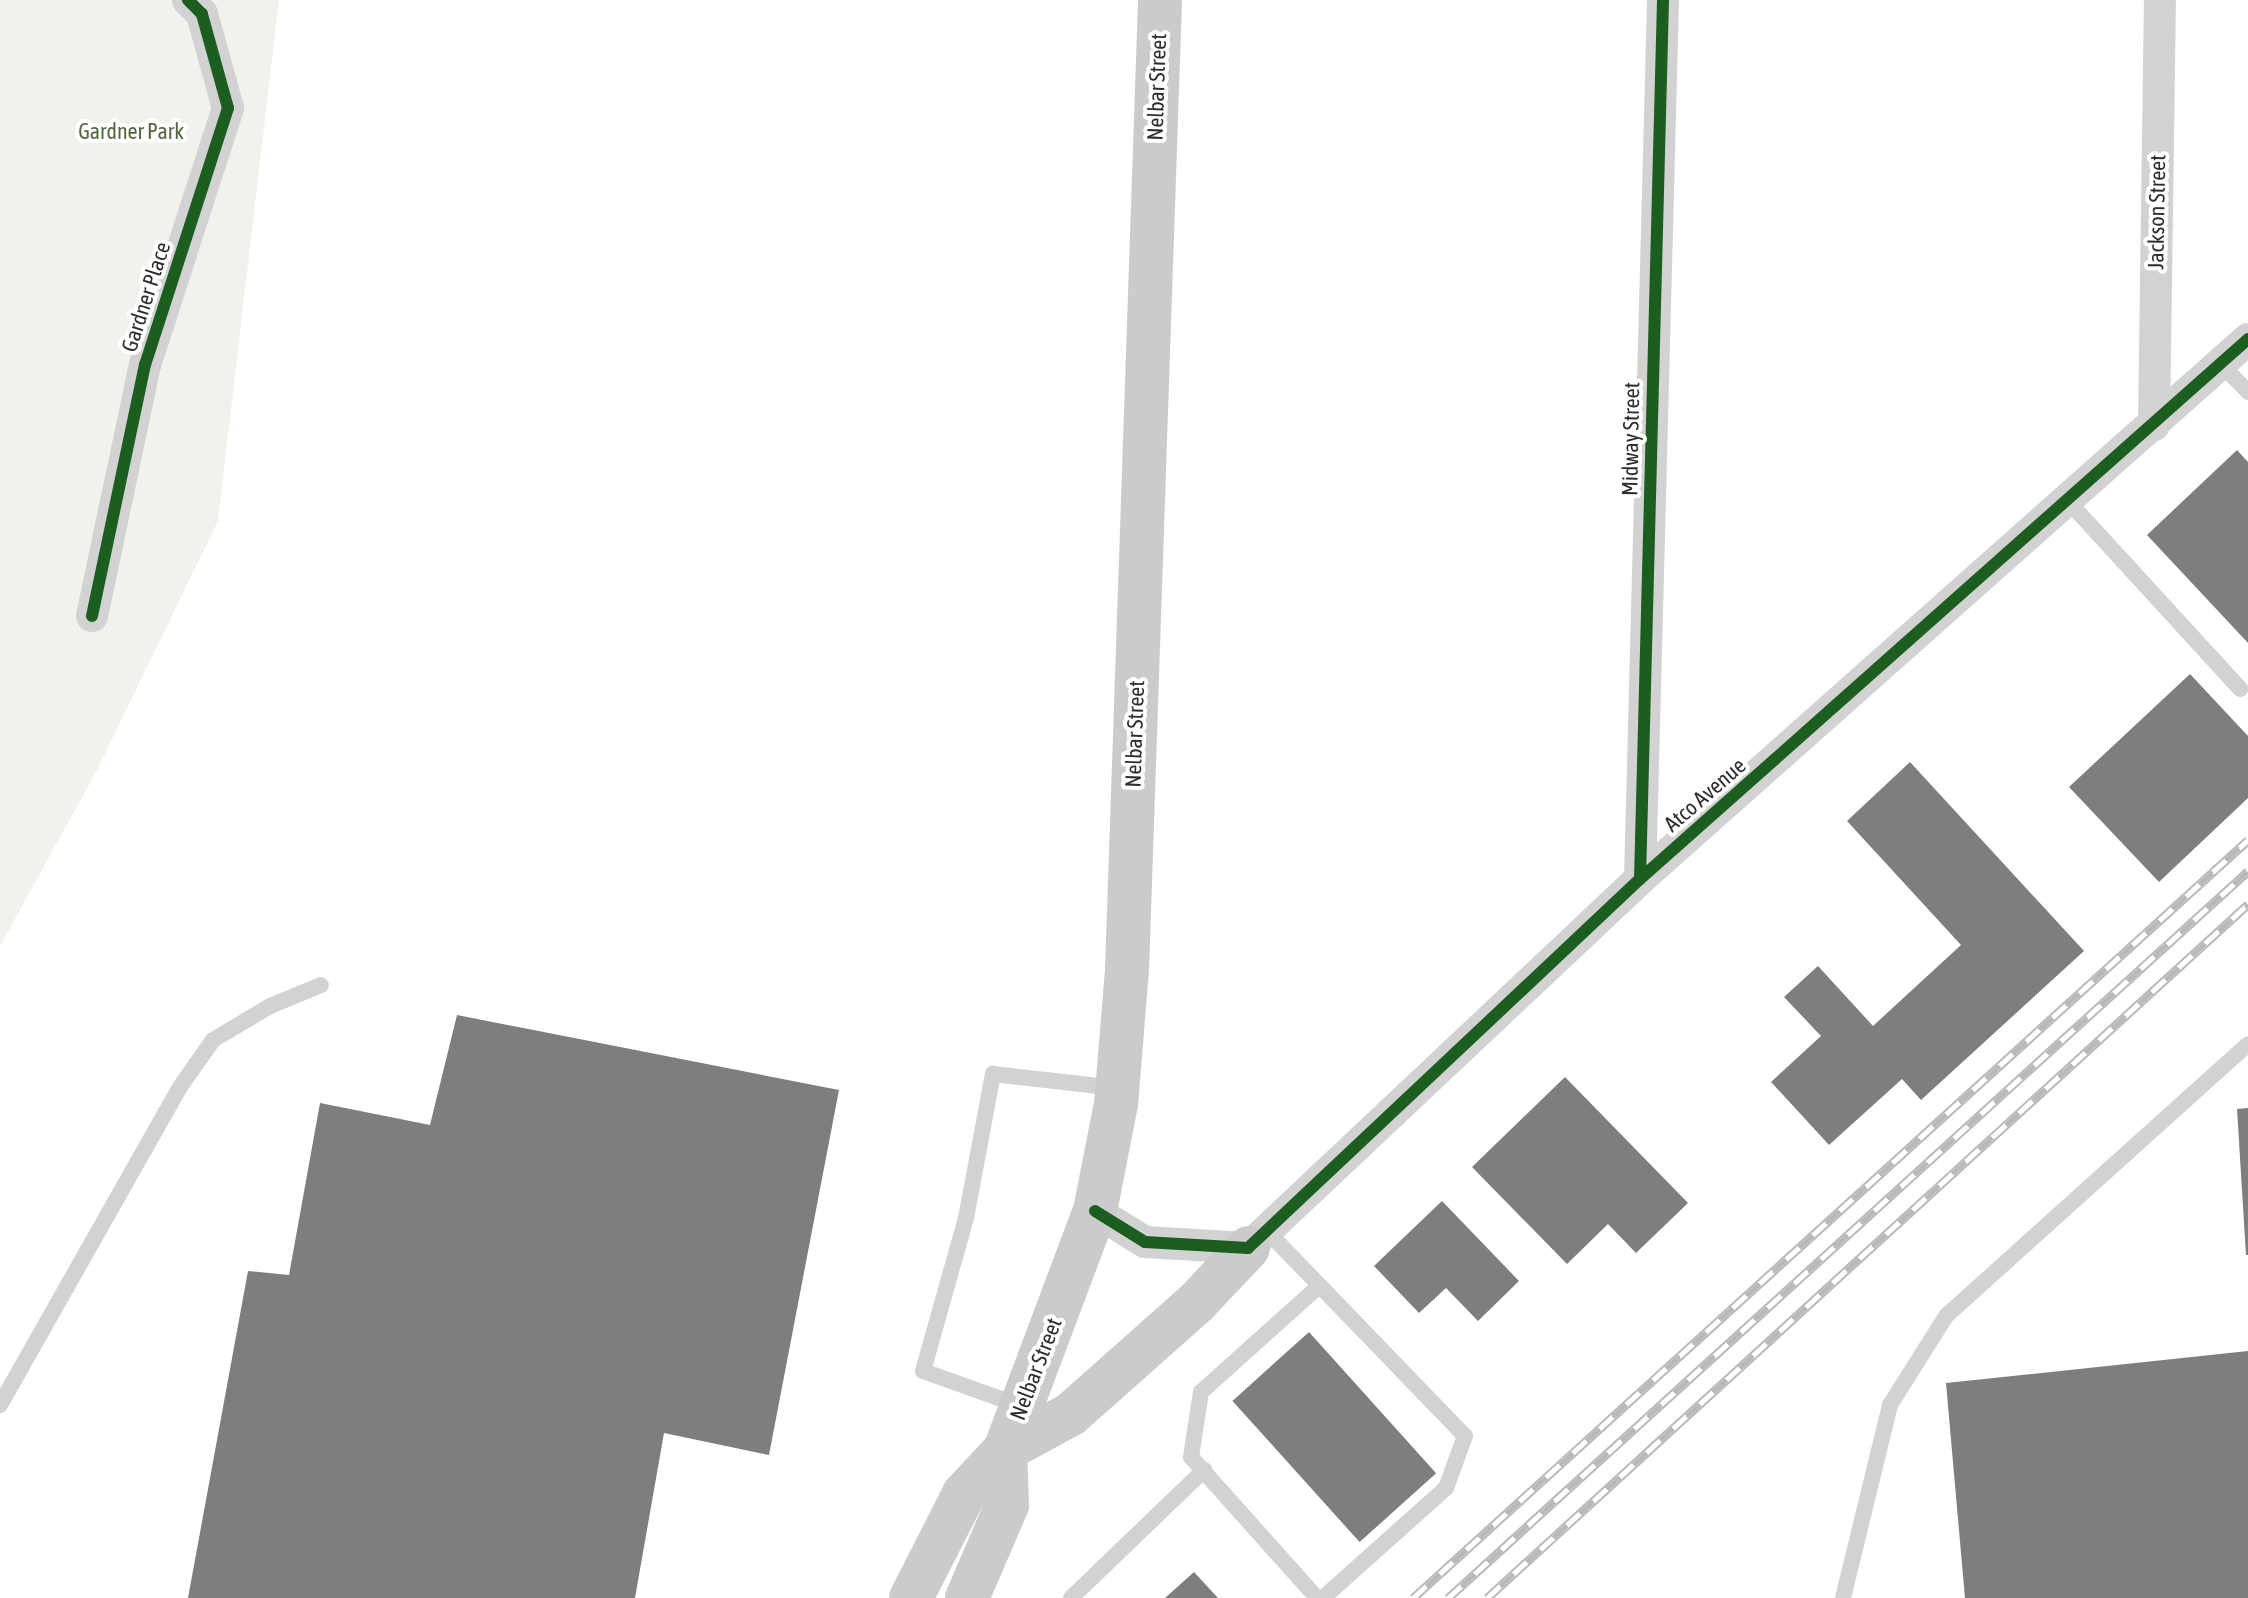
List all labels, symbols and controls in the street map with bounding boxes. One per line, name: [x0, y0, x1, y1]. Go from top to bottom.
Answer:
street label: Nelbar Street: [1142, 33, 1172, 141]
park label: Gardner Park: [78, 119, 184, 145]
street label: Jackson Street: [2143, 154, 2171, 270]
street label: Gardner Place: [116, 239, 176, 355]
street label: Midway Street: [1617, 382, 1645, 496]
street label: Nelbar Street: [1120, 680, 1150, 788]
street label: Atco Avenue: [1659, 752, 1751, 838]
street label: Nelbar Street: [1004, 1314, 1068, 1424]

